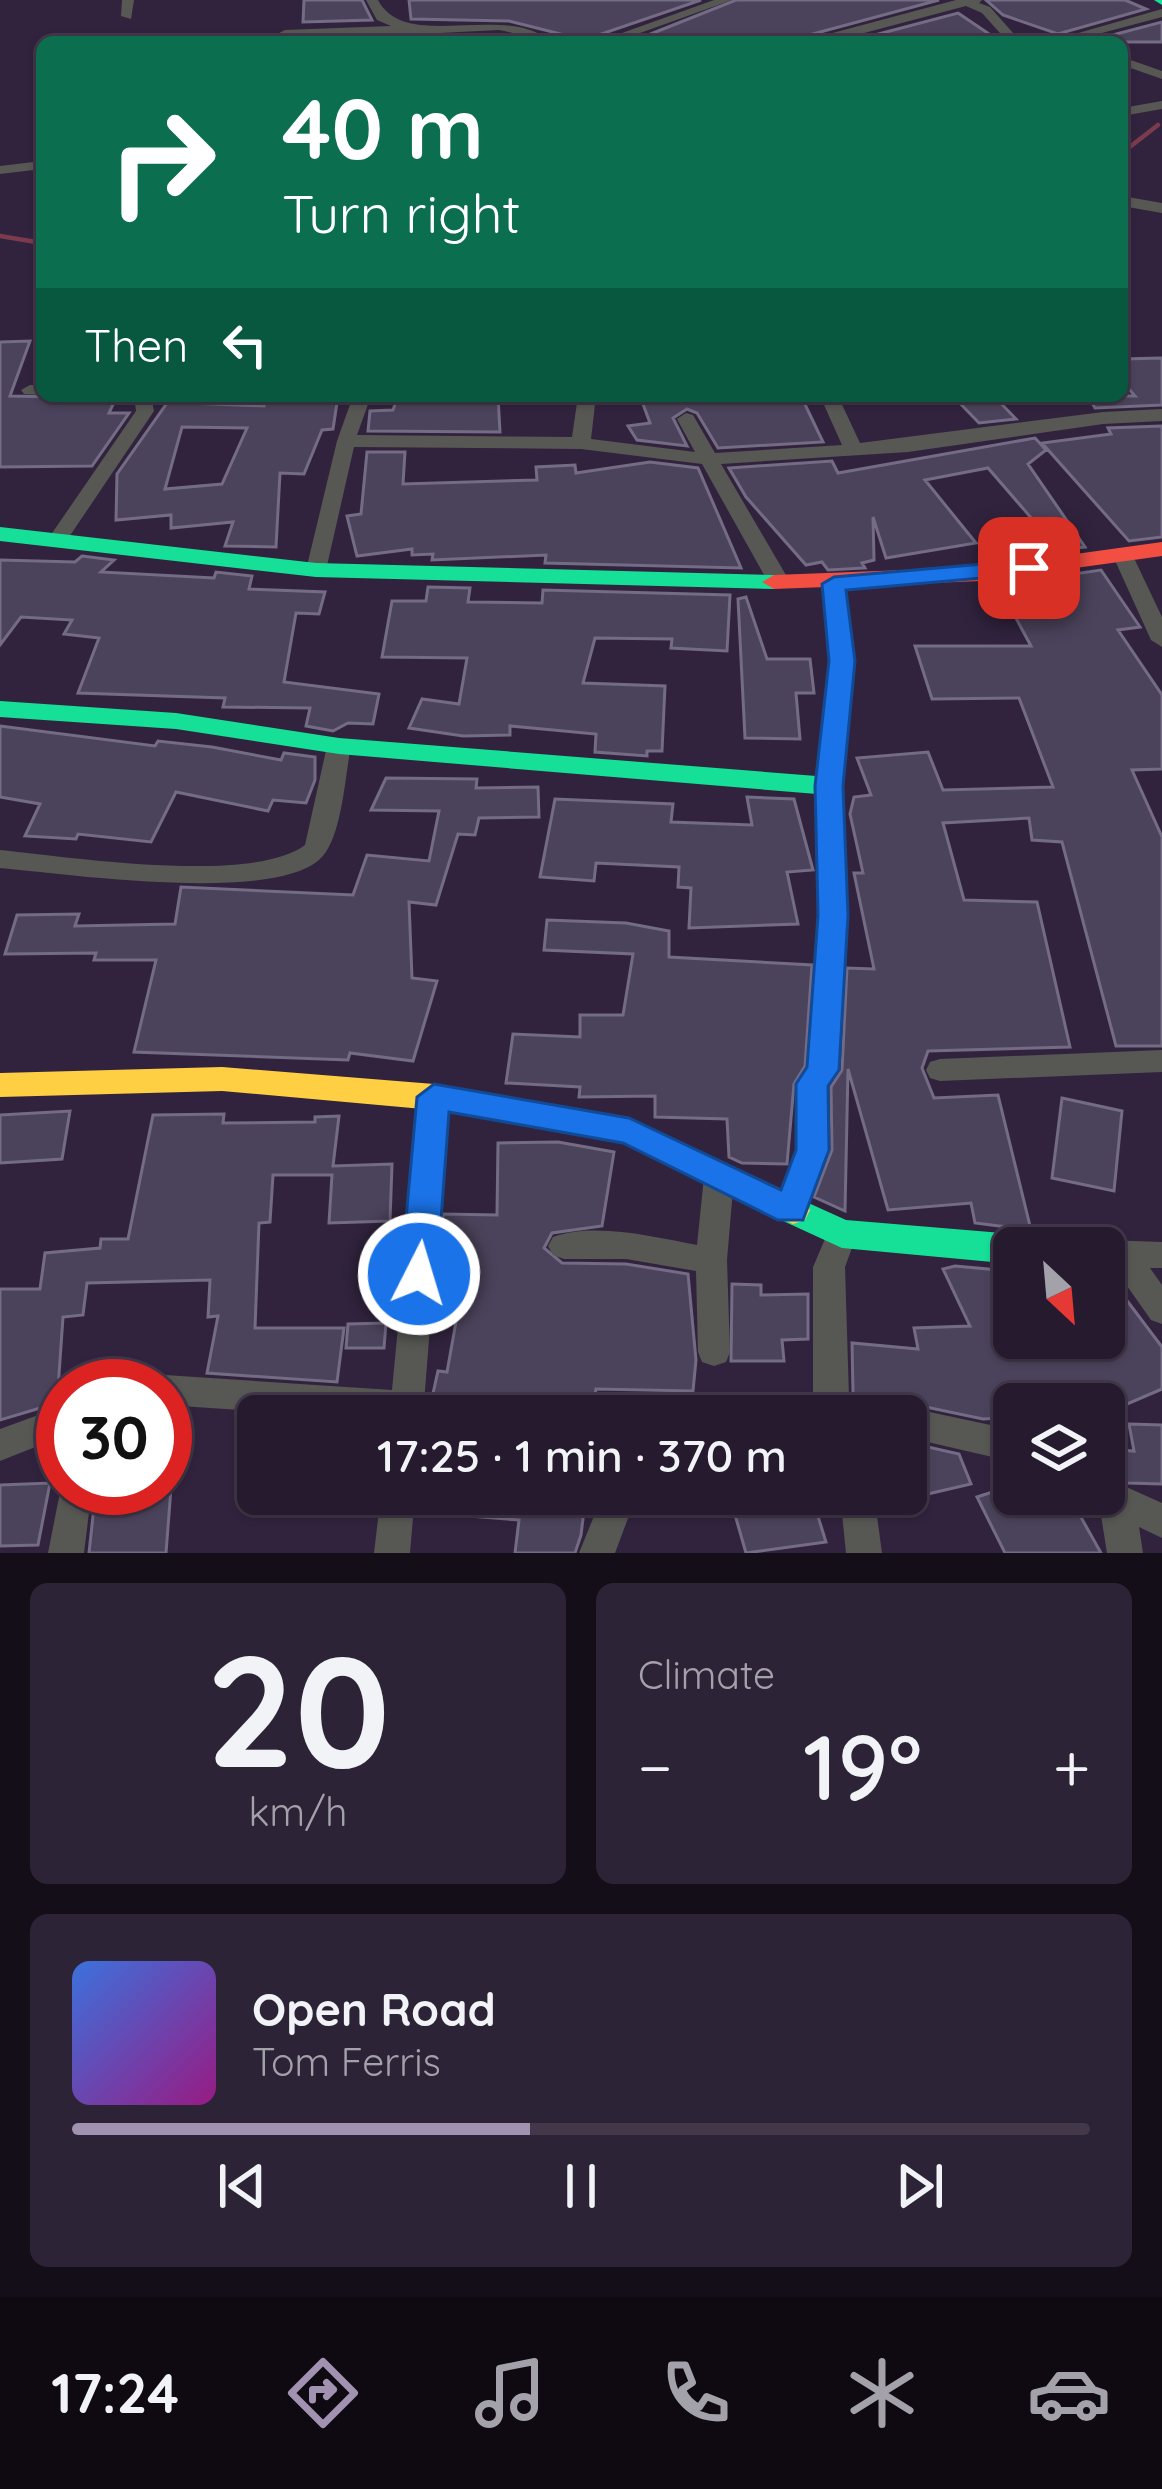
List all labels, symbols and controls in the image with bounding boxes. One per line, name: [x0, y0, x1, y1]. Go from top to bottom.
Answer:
text: 40 m: [282, 75, 484, 180]
icon: right: [84, 84, 240, 240]
text: Turn right: [282, 179, 521, 247]
icon: left: [212, 312, 278, 378]
text: Then: [84, 317, 188, 373]
pin: [978, 517, 1080, 619]
icon: arrive: [996, 535, 1062, 601]
position arrow: [356, 1211, 482, 1337]
north arrow: [993, 1227, 1125, 1359]
map controls: [993, 1227, 1125, 1515]
speed limit sign: 30: [36, 1359, 192, 1515]
button: layers: [993, 1383, 1125, 1515]
text: 17:25 · 1 min · 370 m: [377, 1427, 787, 1483]
text: 20: [206, 1611, 390, 1806]
text: Climate: [638, 1650, 775, 1699]
text: 19°: [803, 1710, 922, 1823]
text: −: [638, 1725, 672, 1808]
text: +: [1053, 1725, 1090, 1808]
text: km/h: [249, 1787, 347, 1836]
text: Open Road: [252, 1981, 496, 2037]
text: Tom Ferris: [252, 2037, 441, 2086]
icon: previous: [209, 2153, 275, 2219]
icon: pause: [548, 2153, 614, 2219]
icon: next: [887, 2153, 953, 2219]
icon: directions: [281, 2351, 365, 2435]
icon: music: [468, 2351, 552, 2435]
icon: phone: [654, 2351, 738, 2435]
icon: climate: [840, 2351, 924, 2435]
icon: car: [1027, 2351, 1111, 2435]
text: 17:24: [51, 2359, 179, 2427]

